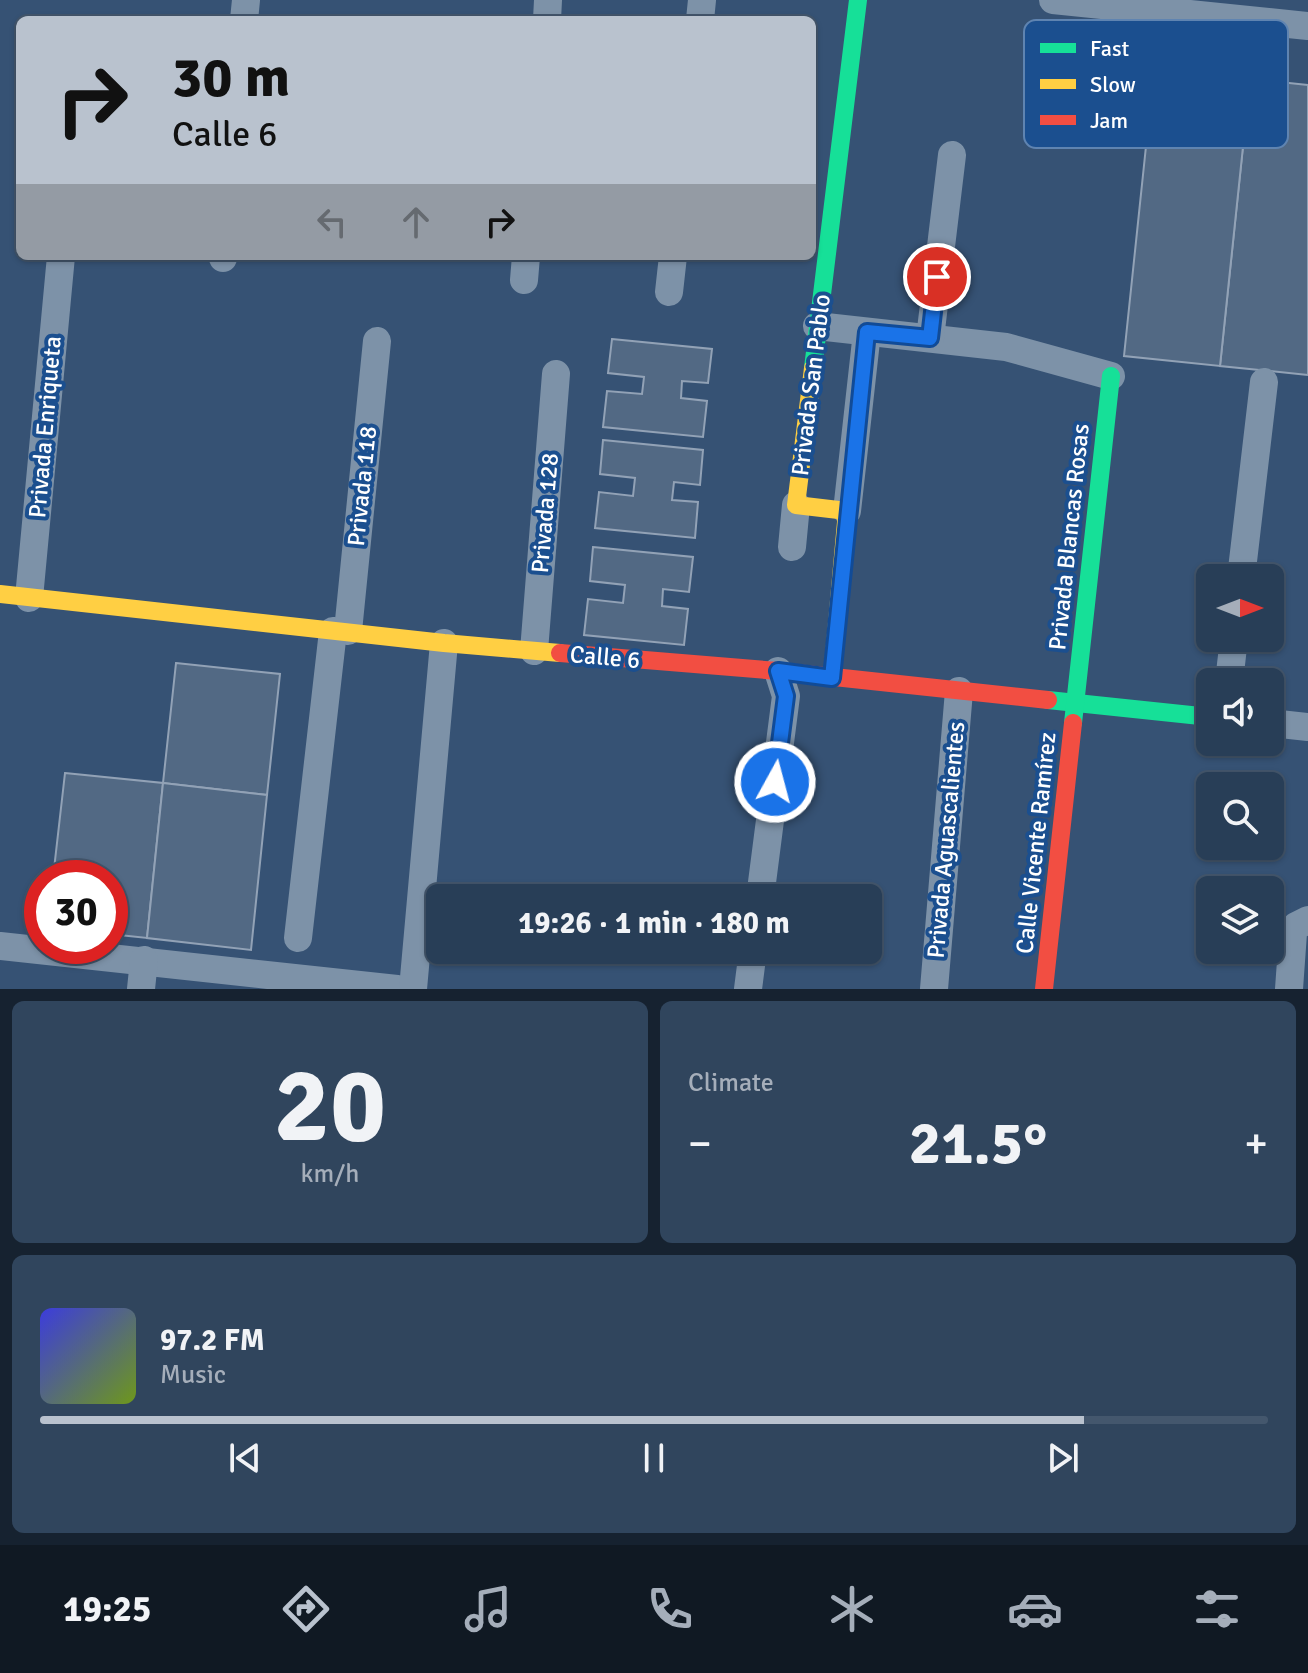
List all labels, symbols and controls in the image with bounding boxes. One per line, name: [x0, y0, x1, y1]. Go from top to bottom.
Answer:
legend: [1024, 20, 1288, 148]
text: Fast: [1090, 35, 1130, 62]
text: 30 m: [172, 43, 290, 112]
icon: right: [40, 48, 144, 152]
text: Slow: [1090, 71, 1136, 98]
text: Jam: [1090, 107, 1128, 134]
text: Calle 6: [172, 112, 278, 157]
icon: left: [310, 200, 354, 244]
icon: ahead: [394, 200, 438, 244]
icon: right: [478, 200, 522, 244]
pin: [903, 243, 971, 311]
icon: arrive: [915, 255, 959, 299]
street label: Privada San Pablo: [785, 292, 837, 478]
street label: Privada Enriqueta: [22, 335, 68, 519]
street label: Privada Blancas Rosas: [1042, 422, 1096, 652]
street label: Privada 118: [341, 424, 383, 548]
street label: Privada 128: [525, 452, 565, 574]
north arrow: [1196, 564, 1284, 652]
map controls: [1196, 564, 1284, 964]
street label: Calle 6: [569, 639, 641, 675]
button: sound: [1196, 668, 1284, 756]
street label: Privada Aguascalientes: [921, 720, 971, 960]
street label: Calle Vicente Ramírez: [1009, 731, 1063, 955]
position arrow: [733, 740, 817, 824]
button: search: [1196, 772, 1284, 860]
speed limit sign: 30: [24, 860, 128, 964]
button: layers: [1196, 876, 1284, 964]
text: 19:26 · 1 min · 180 m: [518, 905, 790, 942]
text: 20: [274, 1042, 386, 1170]
text: Climate: [688, 1067, 774, 1099]
text: 21.5°: [909, 1107, 1047, 1181]
text: −: [688, 1117, 712, 1171]
text: +: [1244, 1117, 1268, 1171]
text: km/h: [301, 1158, 359, 1190]
text: 97.2 FM: [160, 1322, 265, 1359]
text: Music: [160, 1359, 226, 1391]
icon: previous: [223, 1436, 267, 1480]
icon: pause: [632, 1436, 676, 1480]
icon: next: [1041, 1436, 1085, 1480]
icon: directions: [278, 1581, 334, 1637]
icon: music: [460, 1581, 516, 1637]
icon: phone: [642, 1581, 698, 1637]
icon: climate: [824, 1581, 880, 1637]
icon: car: [1007, 1581, 1063, 1637]
icon: filters: [1189, 1581, 1245, 1637]
text: 19:25: [63, 1587, 151, 1632]

